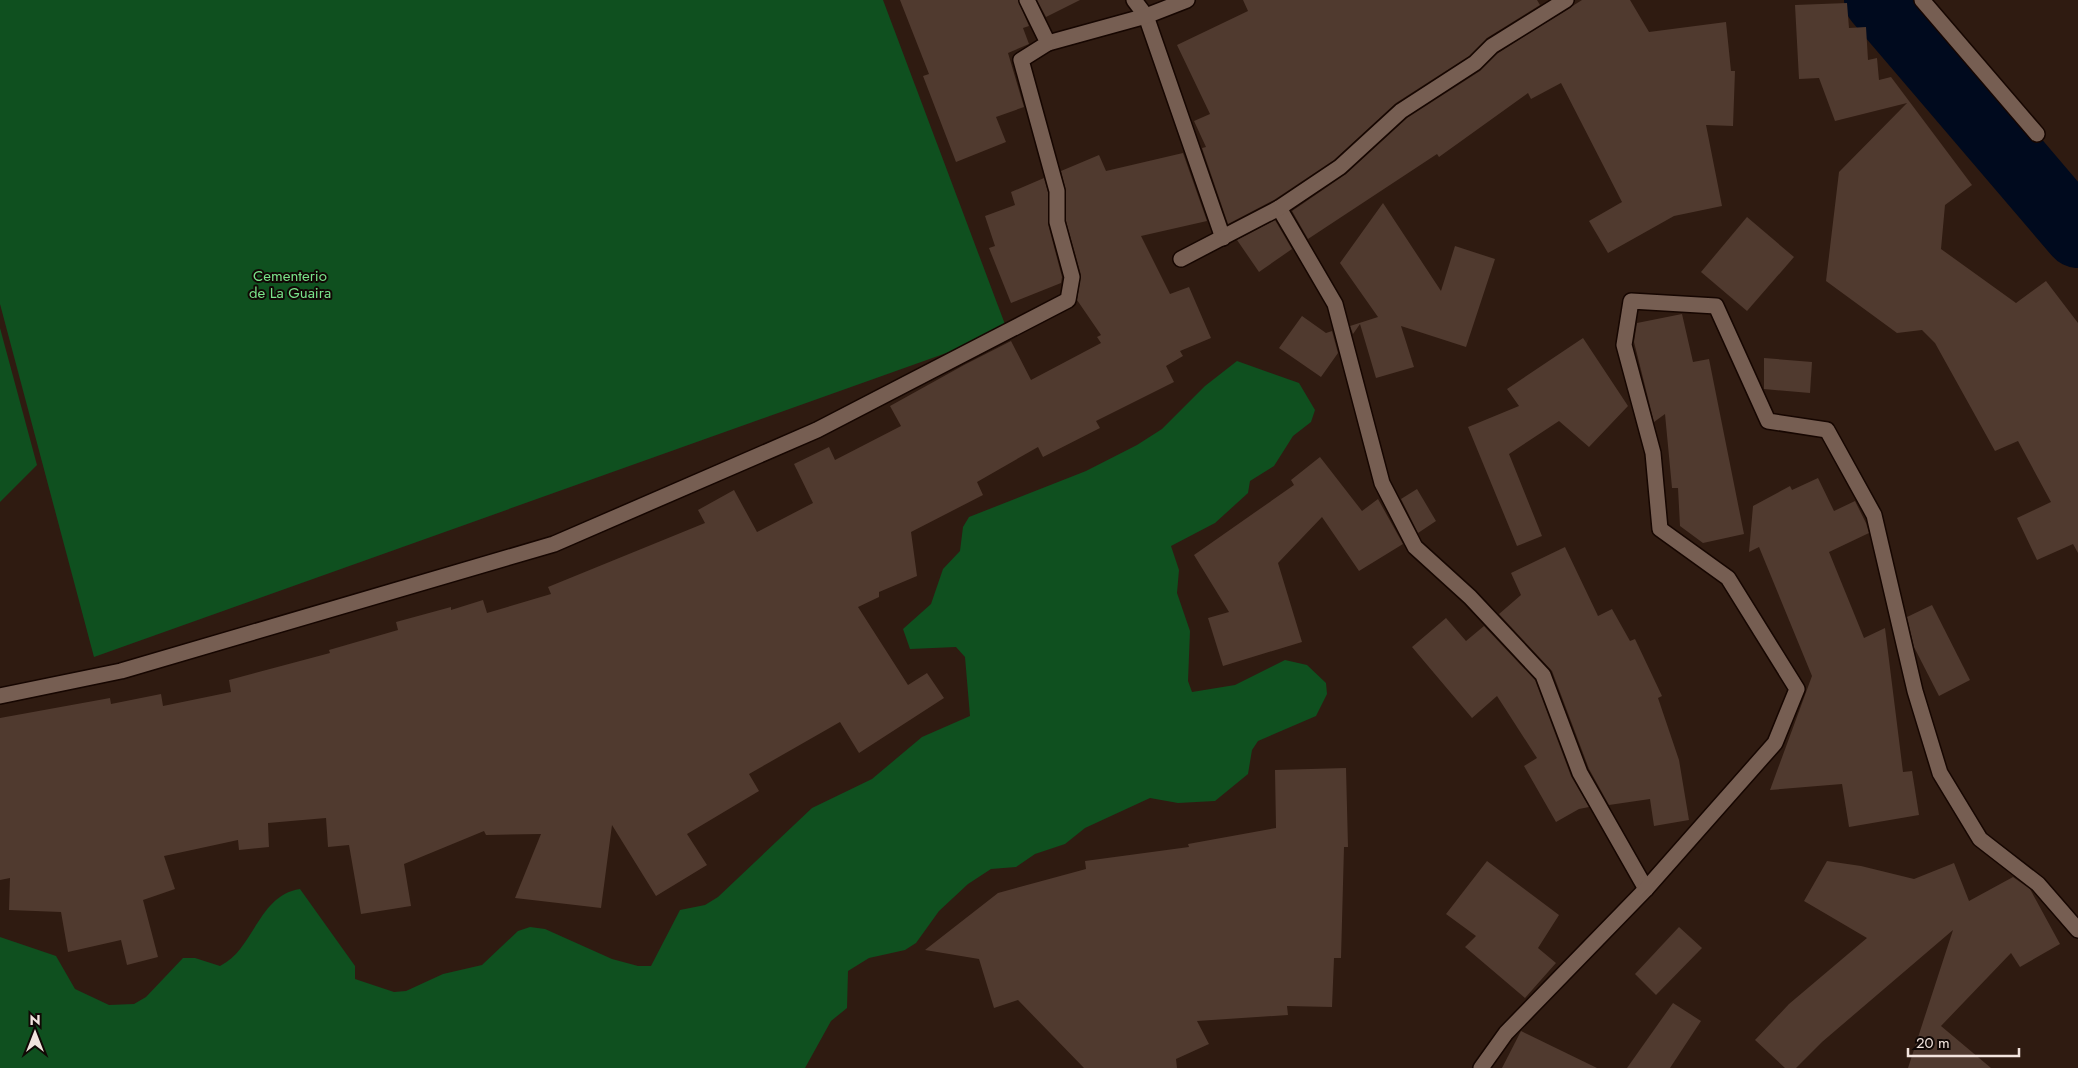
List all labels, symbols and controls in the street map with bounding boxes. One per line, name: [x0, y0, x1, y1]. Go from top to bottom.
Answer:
park label: Cementerio de La Guaira: [249, 265, 331, 304]
north arrow: [10, 1008, 60, 1058]
text: N: [29, 1010, 41, 1030]
scale bar: [1908, 1026, 2019, 1058]
text: 20 m: [1916, 1032, 1950, 1054]

